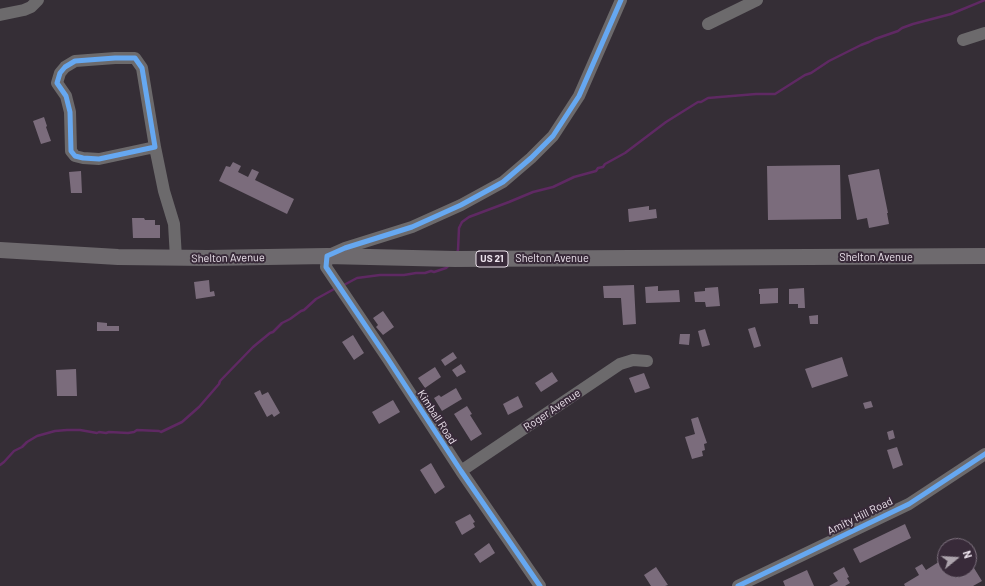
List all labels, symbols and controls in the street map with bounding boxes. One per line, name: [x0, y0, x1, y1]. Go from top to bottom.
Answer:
street label: Shelton Avenue: [839, 250, 913, 264]
street label: Shelton Avenue: [191, 251, 265, 265]
road number: US 21: [476, 251, 508, 267]
street label: Shelton Avenue: [515, 251, 589, 265]
street label: Roger Avenue: [521, 386, 583, 434]
street label: Kimball Road: [415, 387, 459, 447]
street label: Amity Hill Road: [825, 494, 895, 538]
north arrow: [937, 538, 977, 578]
text: N: [961, 549, 975, 560]

